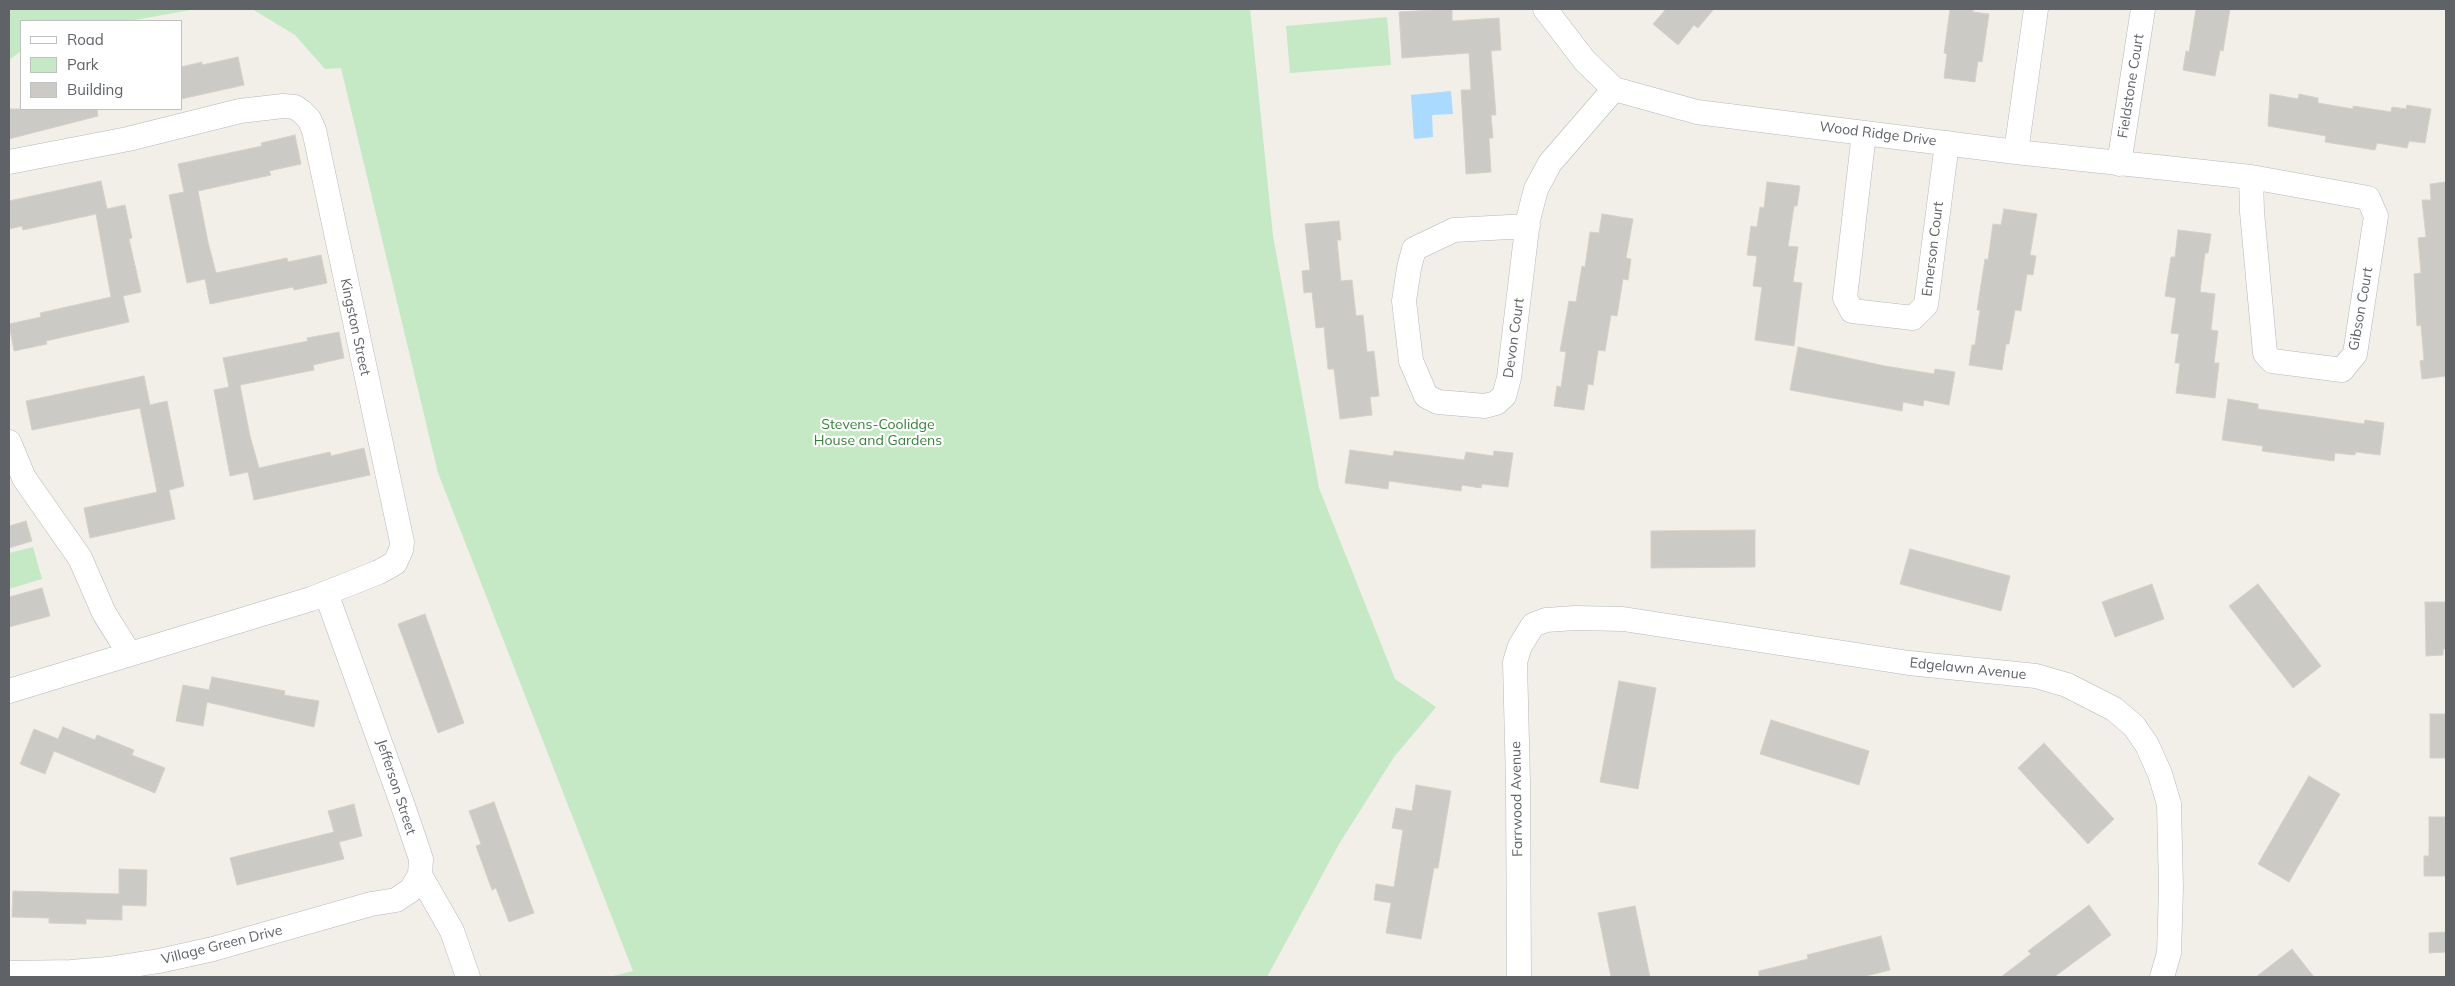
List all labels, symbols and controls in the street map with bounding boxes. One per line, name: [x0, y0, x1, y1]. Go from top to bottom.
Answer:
legend: [20, 20, 182, 110]
text: Road: [67, 30, 104, 49]
street label: Fieldstone Court: [2114, 33, 2148, 139]
text: Park: [67, 55, 99, 74]
text: Building: [67, 80, 123, 99]
street label: Wood Ridge Drive: [1819, 118, 1937, 150]
street label: Emerson Court: [1919, 201, 1947, 297]
street label: Gibson Court: [2345, 266, 2377, 352]
street label: Kingston Street: [336, 277, 374, 377]
street label: Devon Court: [1500, 297, 1528, 379]
park label: Stevens-Coolidge House and Gardens: [814, 417, 942, 450]
street label: Edgelawn Avenue: [1909, 655, 2027, 683]
street label: Jefferson Street: [373, 737, 419, 837]
street label: Farrwood Avenue: [1508, 741, 1526, 857]
street label: Village Green Drive: [160, 922, 284, 968]

